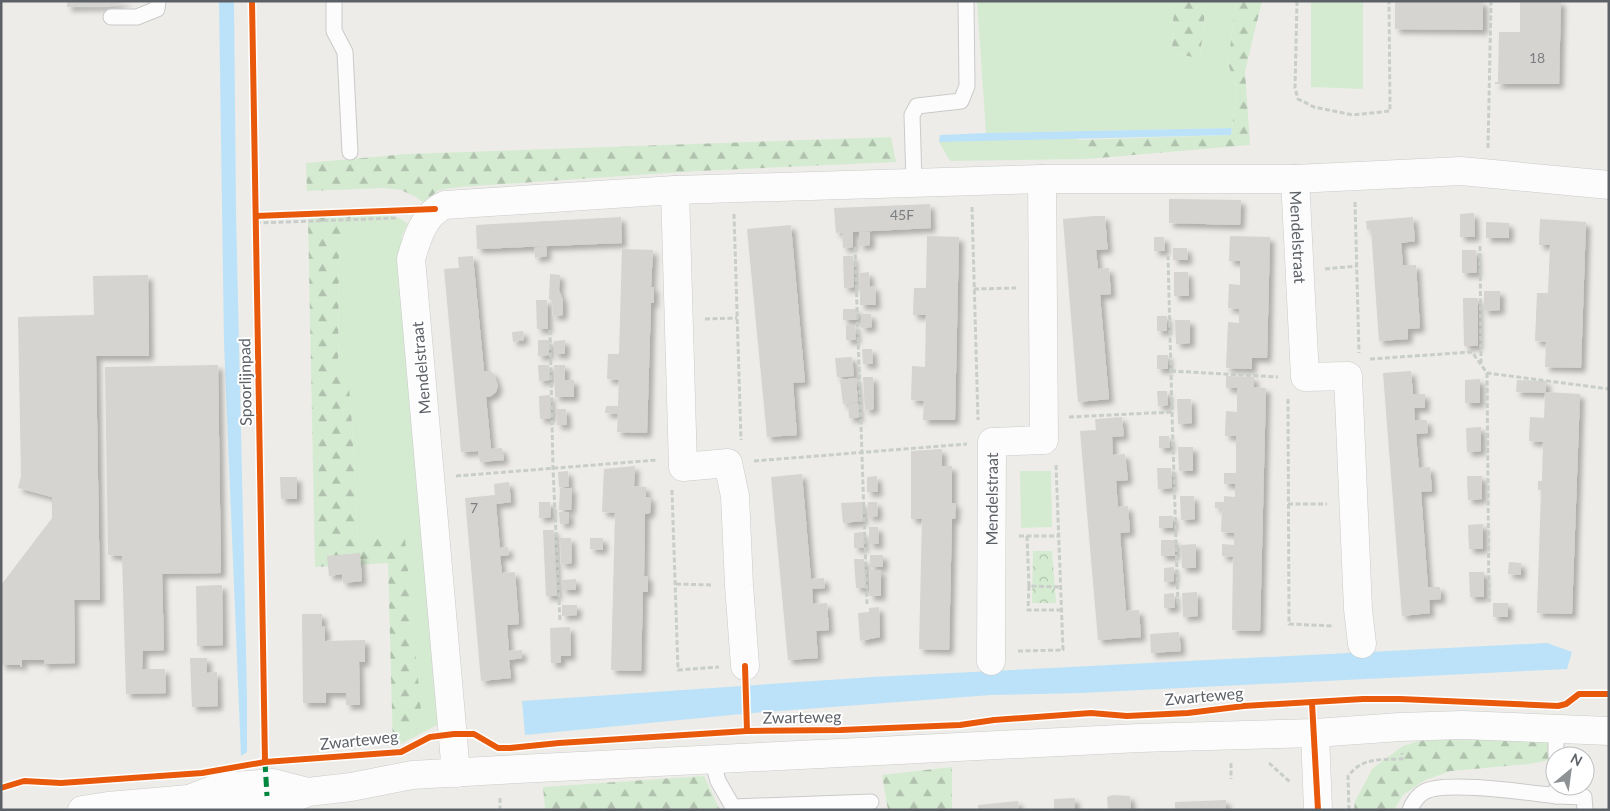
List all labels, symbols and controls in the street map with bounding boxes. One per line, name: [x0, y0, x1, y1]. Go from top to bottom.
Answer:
house number: 18: [1529, 49, 1545, 66]
street label: Mendelstraat: [1287, 190, 1310, 284]
house number: 45F: [890, 206, 914, 223]
street label: Mendelstraat: [407, 321, 434, 415]
street label: Spoorlijnpad: [234, 338, 255, 426]
street label: Mendelstraat: [982, 452, 1001, 546]
house number: 7: [470, 499, 478, 516]
street label: Zwarteweg: [1164, 683, 1244, 708]
street label: Zwarteweg: [762, 706, 842, 727]
street label: Zwarteweg: [319, 726, 399, 753]
north arrow: [1545, 746, 1595, 796]
text: N: [1568, 749, 1585, 769]

